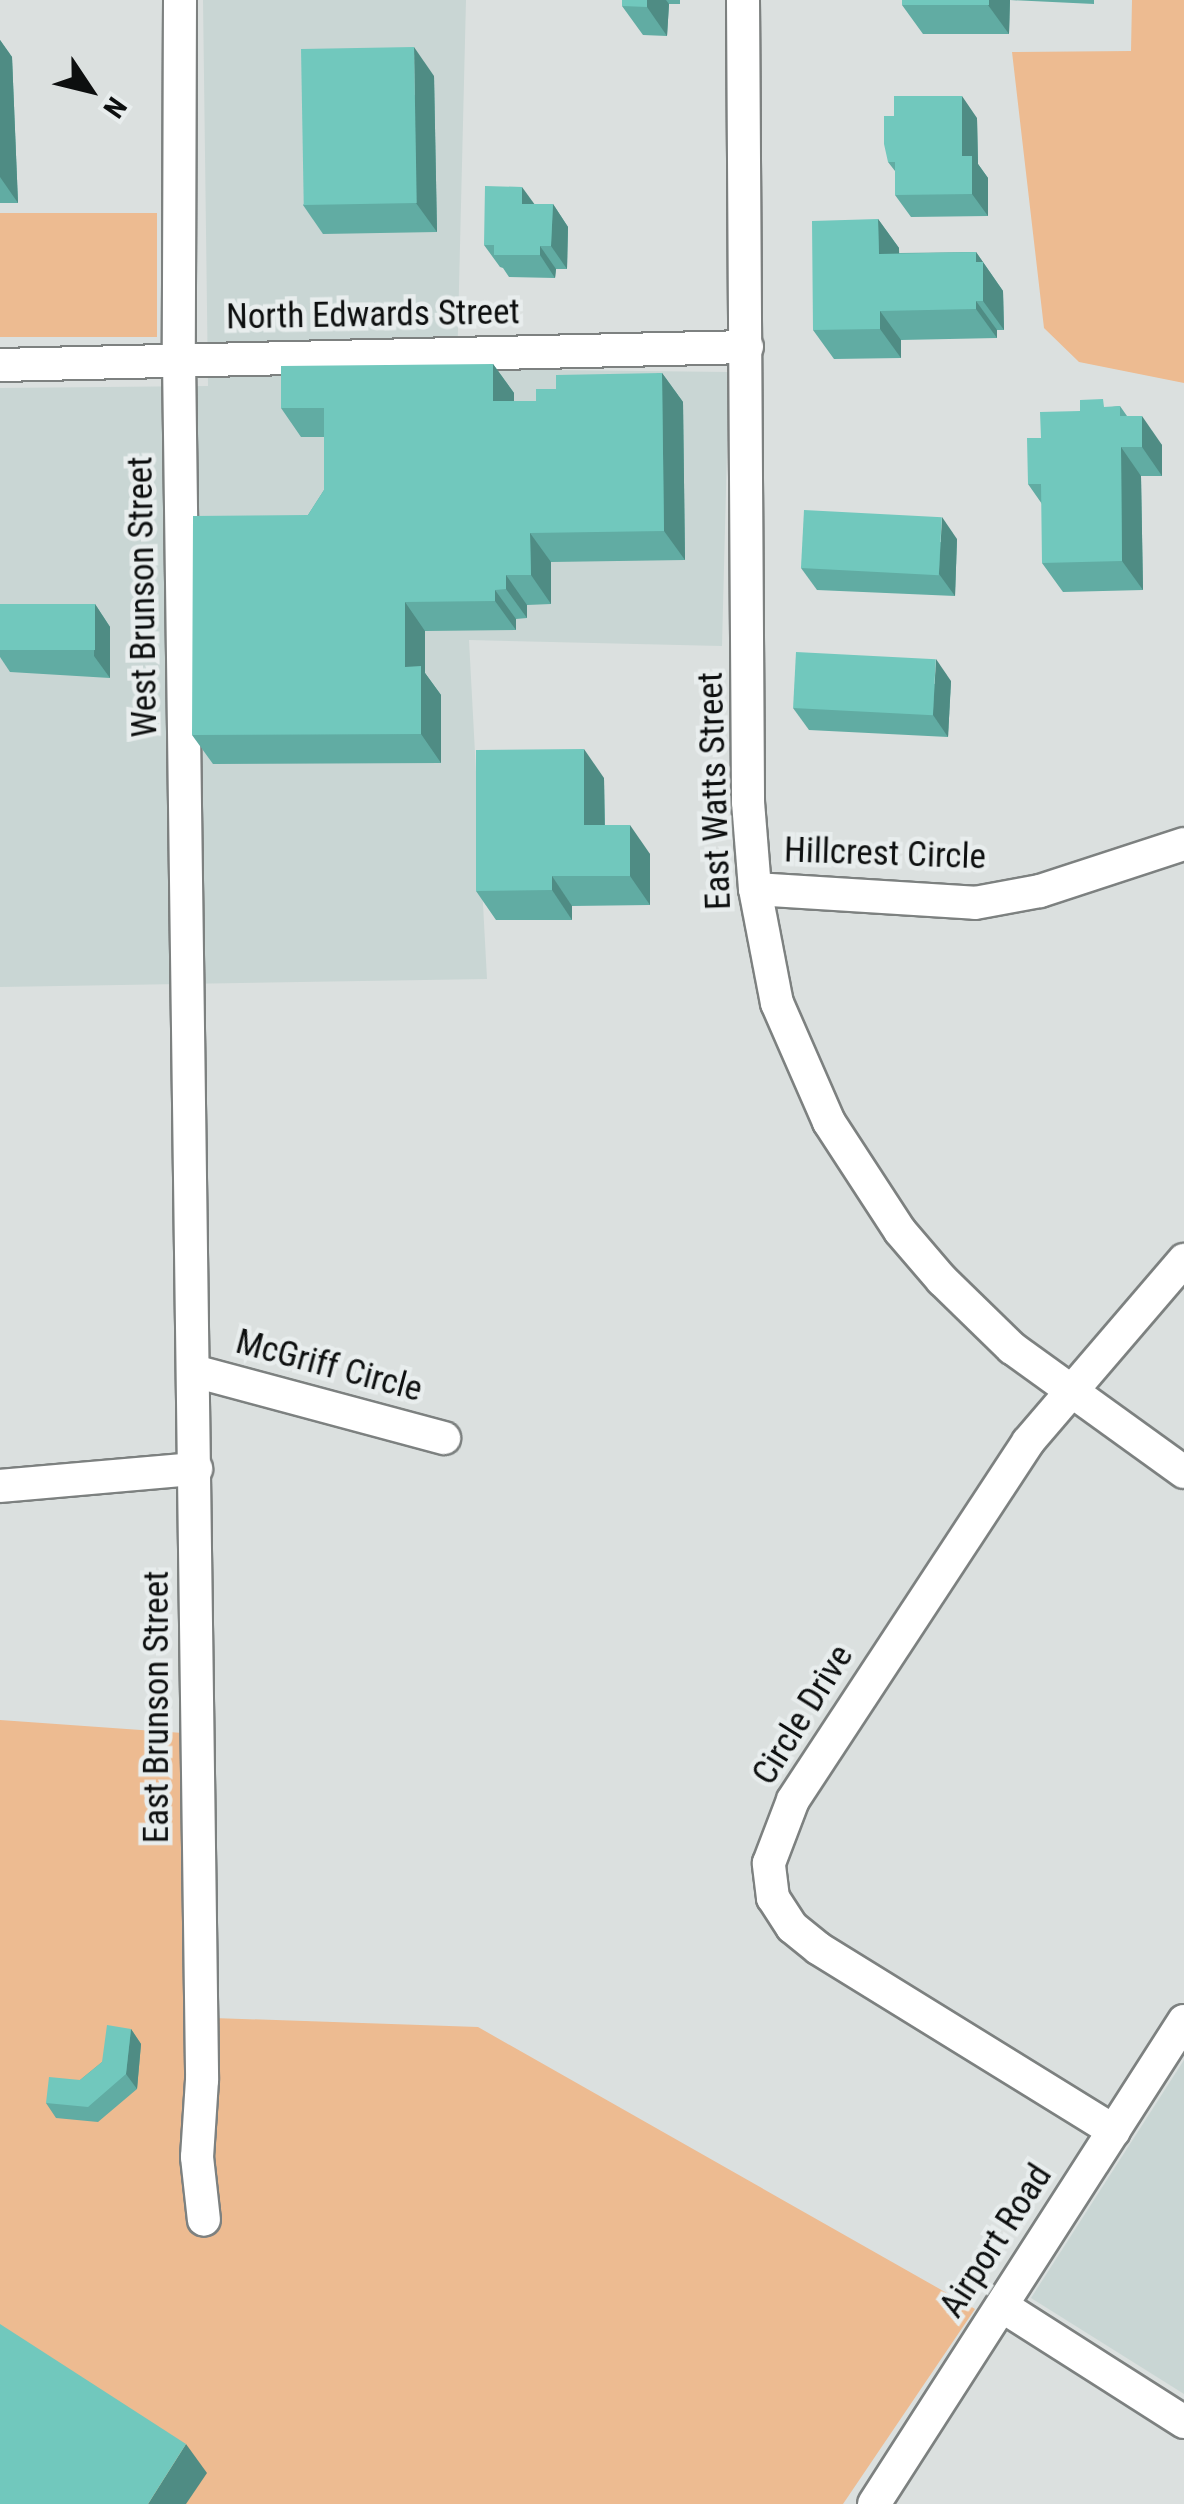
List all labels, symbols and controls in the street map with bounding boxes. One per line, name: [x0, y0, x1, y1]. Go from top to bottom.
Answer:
north arrow: [40, 40, 140, 140]
text: N: [97, 91, 133, 124]
street label: North Edwards Street: [226, 291, 520, 339]
street label: West Brunson Street: [120, 456, 166, 738]
street label: East Watts Street: [690, 671, 740, 911]
street label: Hillcrest Circle: [783, 829, 987, 879]
street label: McGriff Circle: [231, 1321, 427, 1411]
street label: East Brunson Street: [136, 1571, 178, 1843]
street label: Circle Drive: [744, 1637, 862, 1793]
street label: Airport Road: [931, 2157, 1061, 2325]

